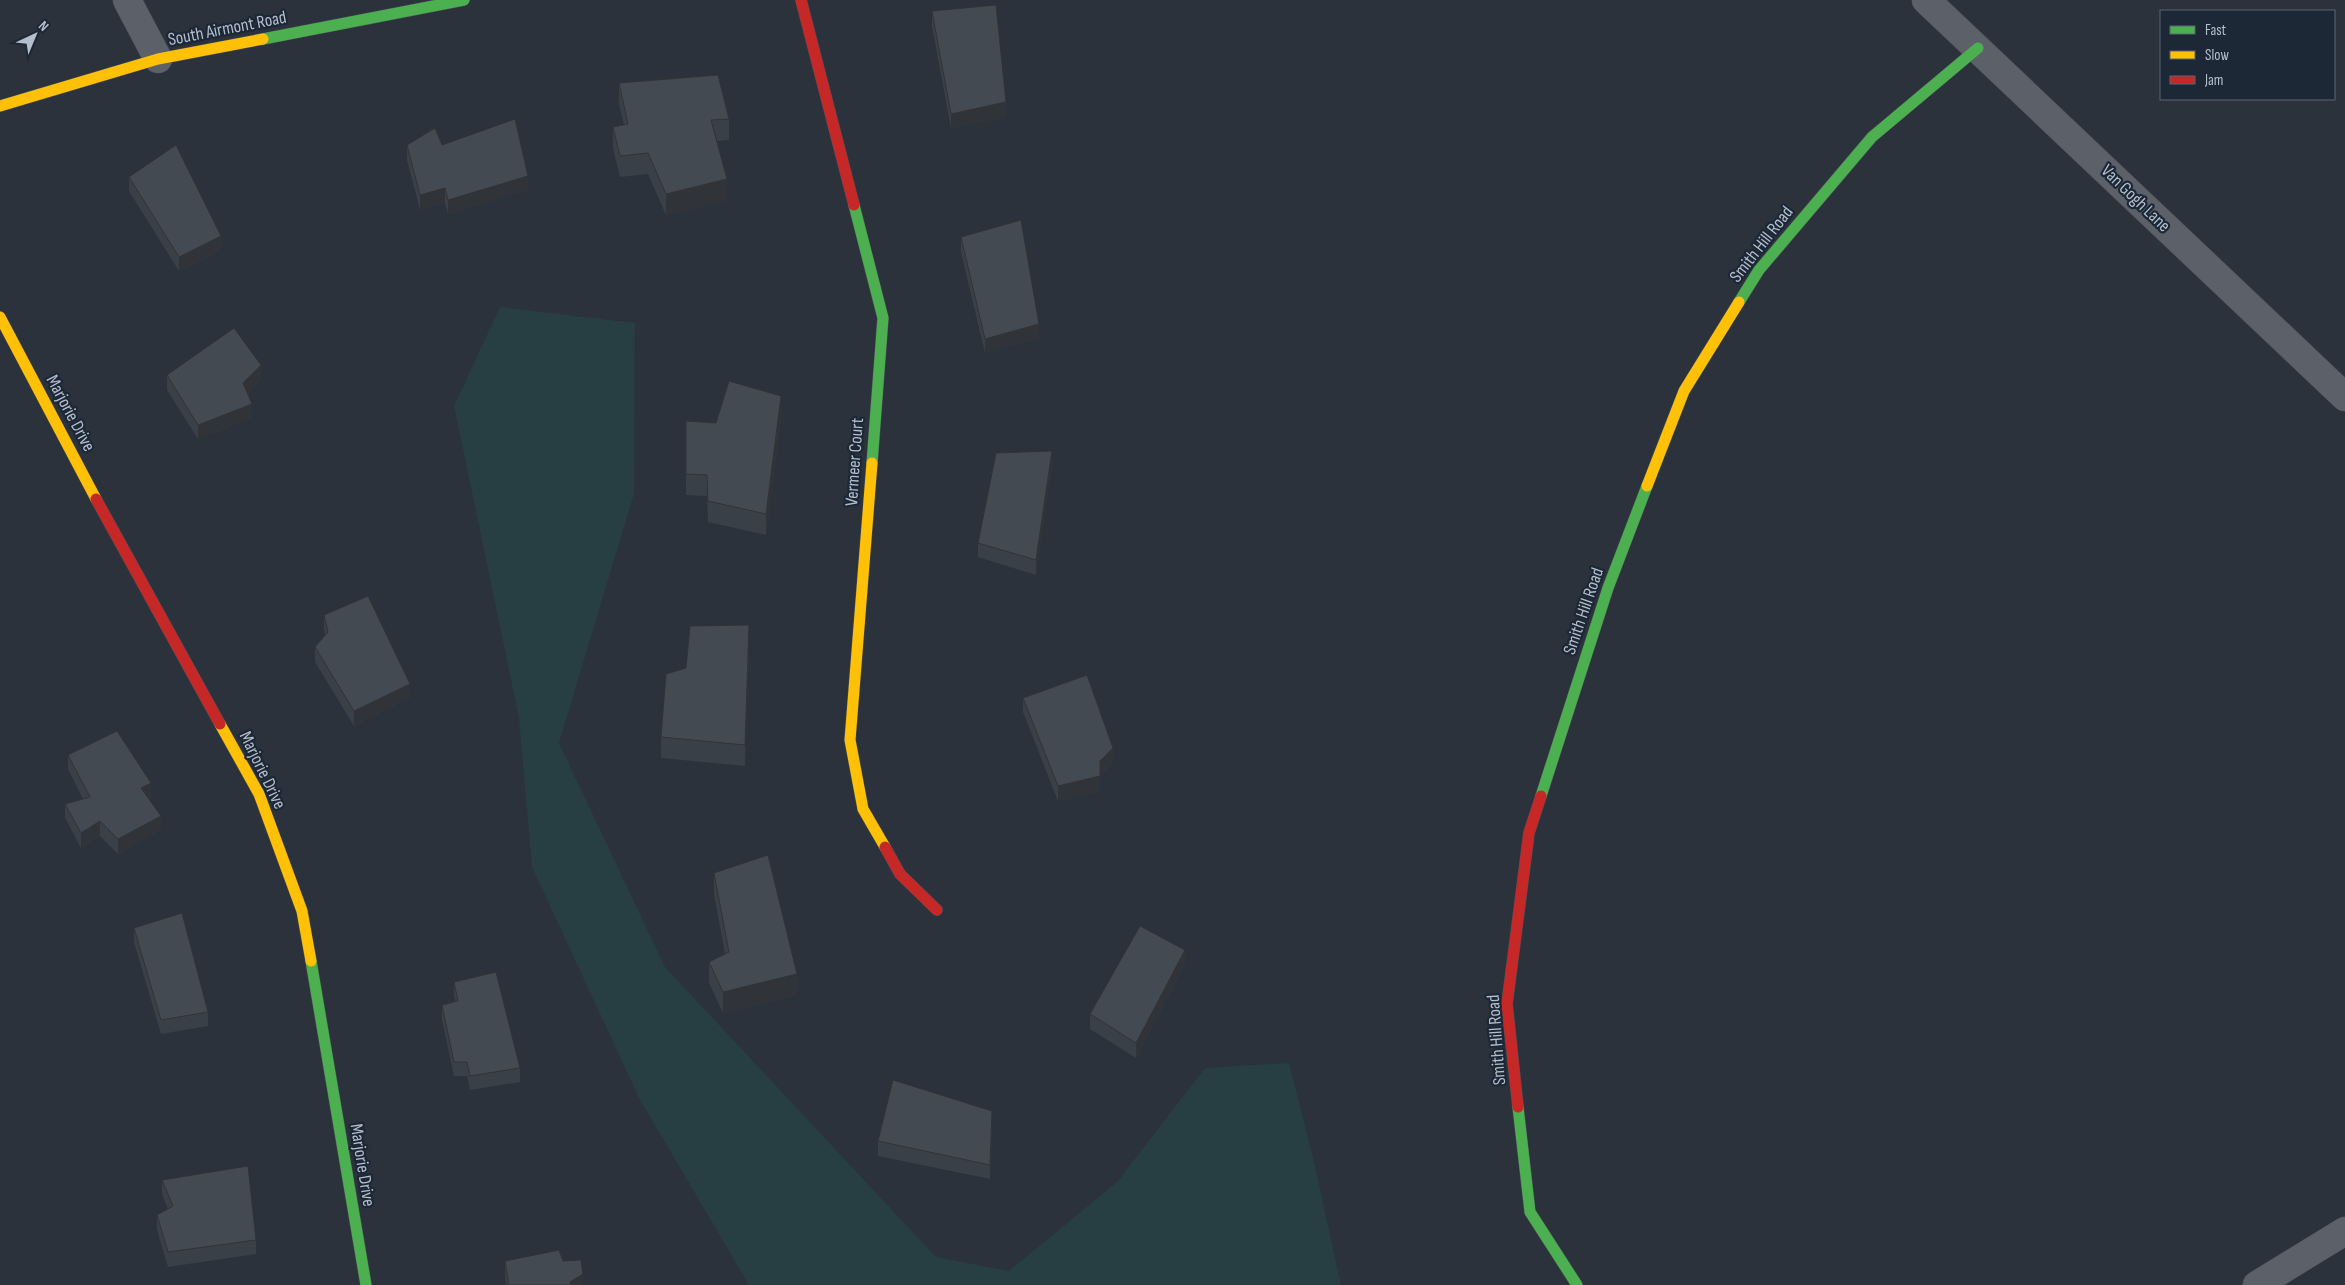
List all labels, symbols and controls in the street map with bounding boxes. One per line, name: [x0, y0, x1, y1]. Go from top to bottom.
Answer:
street label: South Airmont Road: [166, 7, 288, 50]
north arrow: [10, 10, 60, 60]
legend: [2160, 10, 2335, 100]
text: N: [35, 17, 52, 35]
text: Fast: [2205, 21, 2227, 40]
text: Slow: [2205, 46, 2229, 65]
text: Jam: [2204, 71, 2223, 90]
street label: Van Gogh Lane: [2097, 160, 2175, 236]
street label: Smith Hill Road: [1725, 202, 1798, 287]
street label: Marjorie Drive: [42, 371, 99, 455]
street label: Vermeer Court: [841, 417, 868, 507]
street label: Smith Hill Road: [1559, 565, 1608, 657]
street label: Marjorie Drive: [235, 728, 290, 812]
street label: Smith Hill Road: [1483, 994, 1510, 1086]
street label: Marjorie Drive: [346, 1122, 379, 1208]

